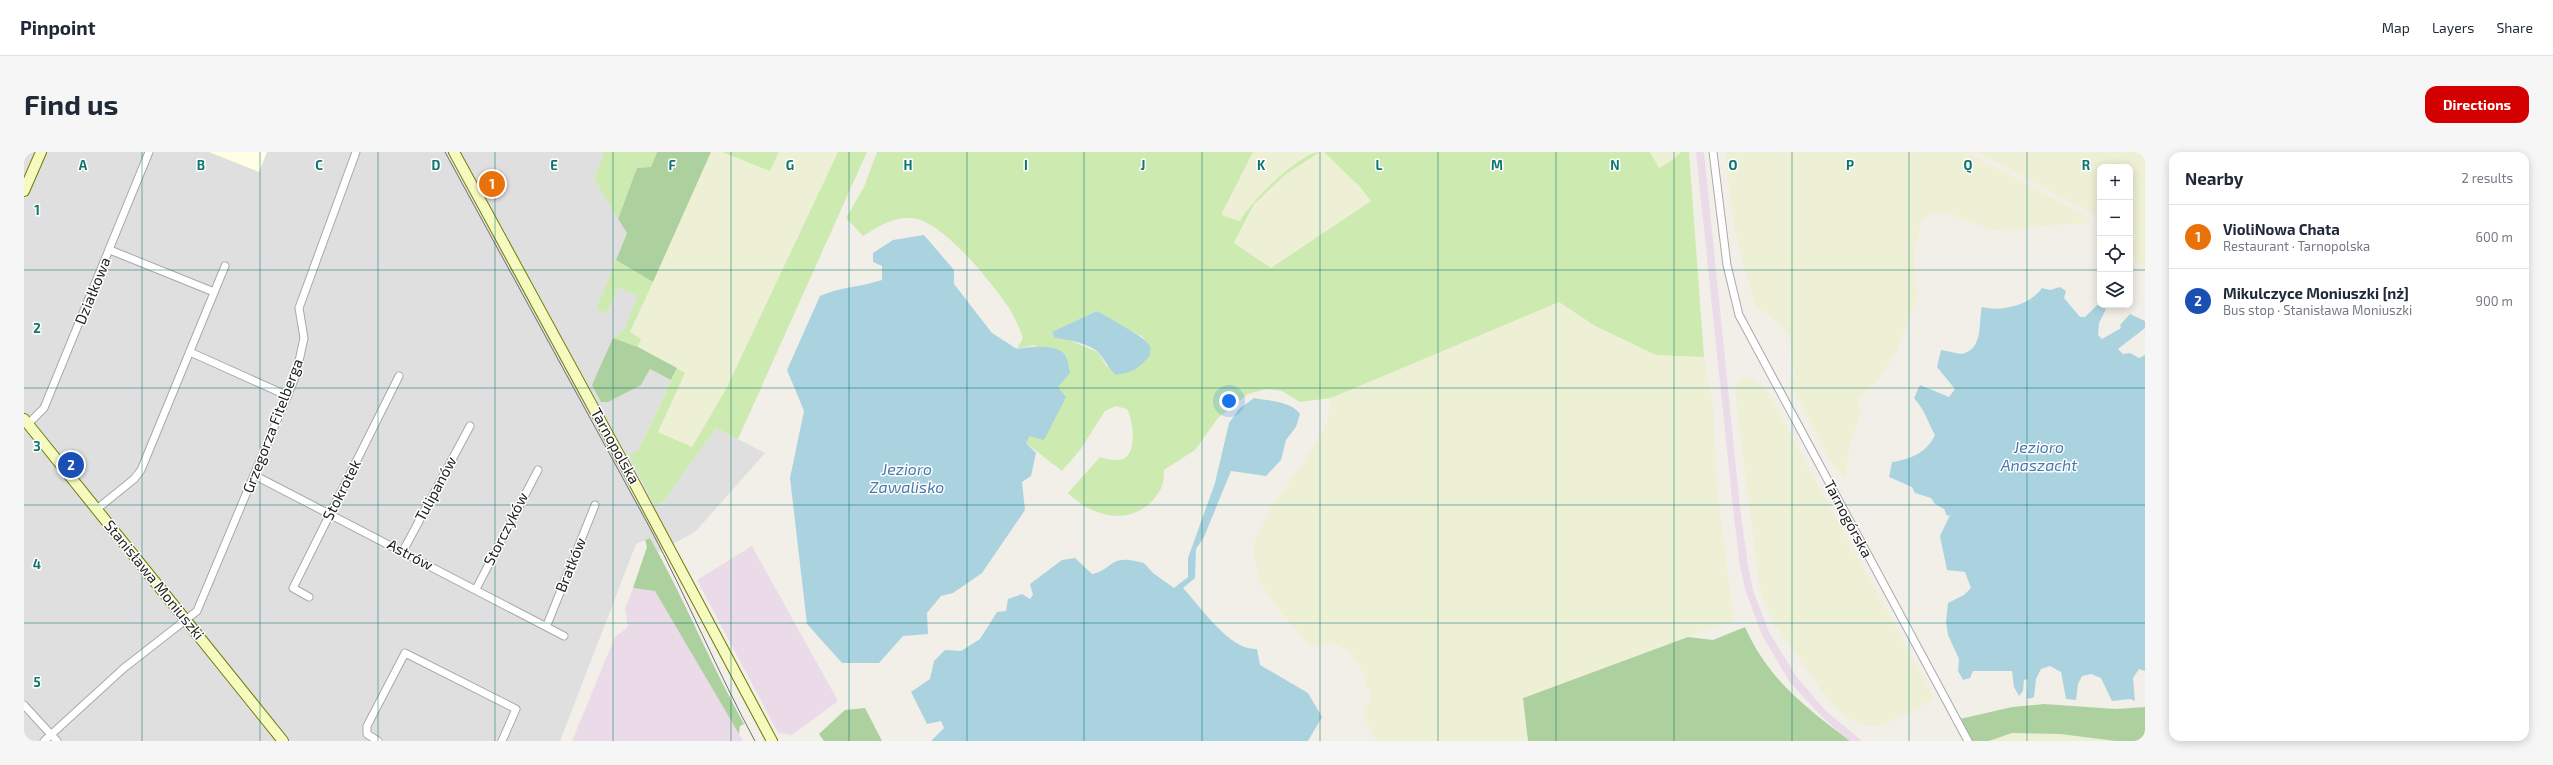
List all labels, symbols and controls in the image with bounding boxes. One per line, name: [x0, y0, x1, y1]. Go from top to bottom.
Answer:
text: Pinpoint: [20, 16, 95, 39]
text: Map: [2382, 19, 2410, 36]
text: Layers: [2432, 19, 2474, 36]
text: Share: [2496, 19, 2533, 36]
button: Directions: [2425, 86, 2529, 123]
text: Find us: [24, 87, 118, 121]
text: A: [79, 157, 88, 173]
text: B: [197, 157, 205, 173]
text: C: [315, 157, 323, 173]
text: D: [432, 157, 441, 173]
text: E: [550, 157, 558, 173]
text: F: [668, 157, 676, 173]
text: G: [786, 157, 794, 173]
text: H: [904, 157, 913, 173]
text: I: [1024, 157, 1028, 173]
text: J: [1141, 157, 1145, 173]
text: K: [1257, 157, 1266, 173]
text: L: [1376, 157, 1383, 173]
text: M: [1491, 157, 1503, 173]
text: N: [1610, 157, 1620, 173]
text: O: [1729, 157, 1738, 173]
text: P: [1846, 157, 1854, 173]
text: Q: [1964, 157, 1973, 174]
text: R: [2082, 157, 2091, 173]
map controls: [2097, 164, 2133, 308]
button: +: [2097, 164, 2133, 200]
text: Nearby: [2185, 168, 2243, 188]
pin: 1: [479, 169, 505, 199]
text: 2 results: [2461, 170, 2513, 186]
button: −: [2097, 200, 2133, 236]
text: 1: [34, 202, 40, 218]
text: VioliNowa Chata: [2223, 220, 2340, 238]
text: 1: [2195, 229, 2201, 245]
text: 600 m: [2476, 229, 2513, 245]
button: locate: [2097, 236, 2133, 272]
text: Restaurant · Tarnopolska: [2223, 238, 2370, 254]
street label: Działkowa: [70, 254, 114, 327]
button: layers: [2097, 272, 2133, 308]
text: Mikulczyce Moniuszki [nż]: [2223, 284, 2409, 302]
text: 2: [2194, 293, 2202, 309]
text: 900 m: [2476, 293, 2513, 309]
text: Bus stop · Stanisława Moniuszki: [2223, 302, 2412, 318]
text: 2: [33, 320, 41, 336]
street label: Grzegorza Fitelberga: [238, 356, 306, 495]
your location: [1219, 391, 1239, 411]
street label: Tarnopolska: [588, 404, 644, 487]
water label: Jezioro Anaszacht: [2000, 437, 2078, 474]
text: 3: [33, 438, 41, 454]
pin: 2: [58, 450, 84, 480]
street label: Tulipanów: [411, 453, 460, 524]
street label: Stokrotek: [318, 456, 364, 523]
water label: Jezioro Zawalisko: [870, 459, 944, 496]
street label: Tarnogórska: [1821, 477, 1877, 560]
street label: Storczyków: [479, 489, 531, 568]
street label: Stanisława Moniuszki: [101, 516, 209, 643]
street label: Astrów: [384, 535, 436, 574]
street label: Bratków: [551, 535, 589, 595]
text: 4: [33, 556, 41, 572]
text: 5: [33, 674, 41, 690]

